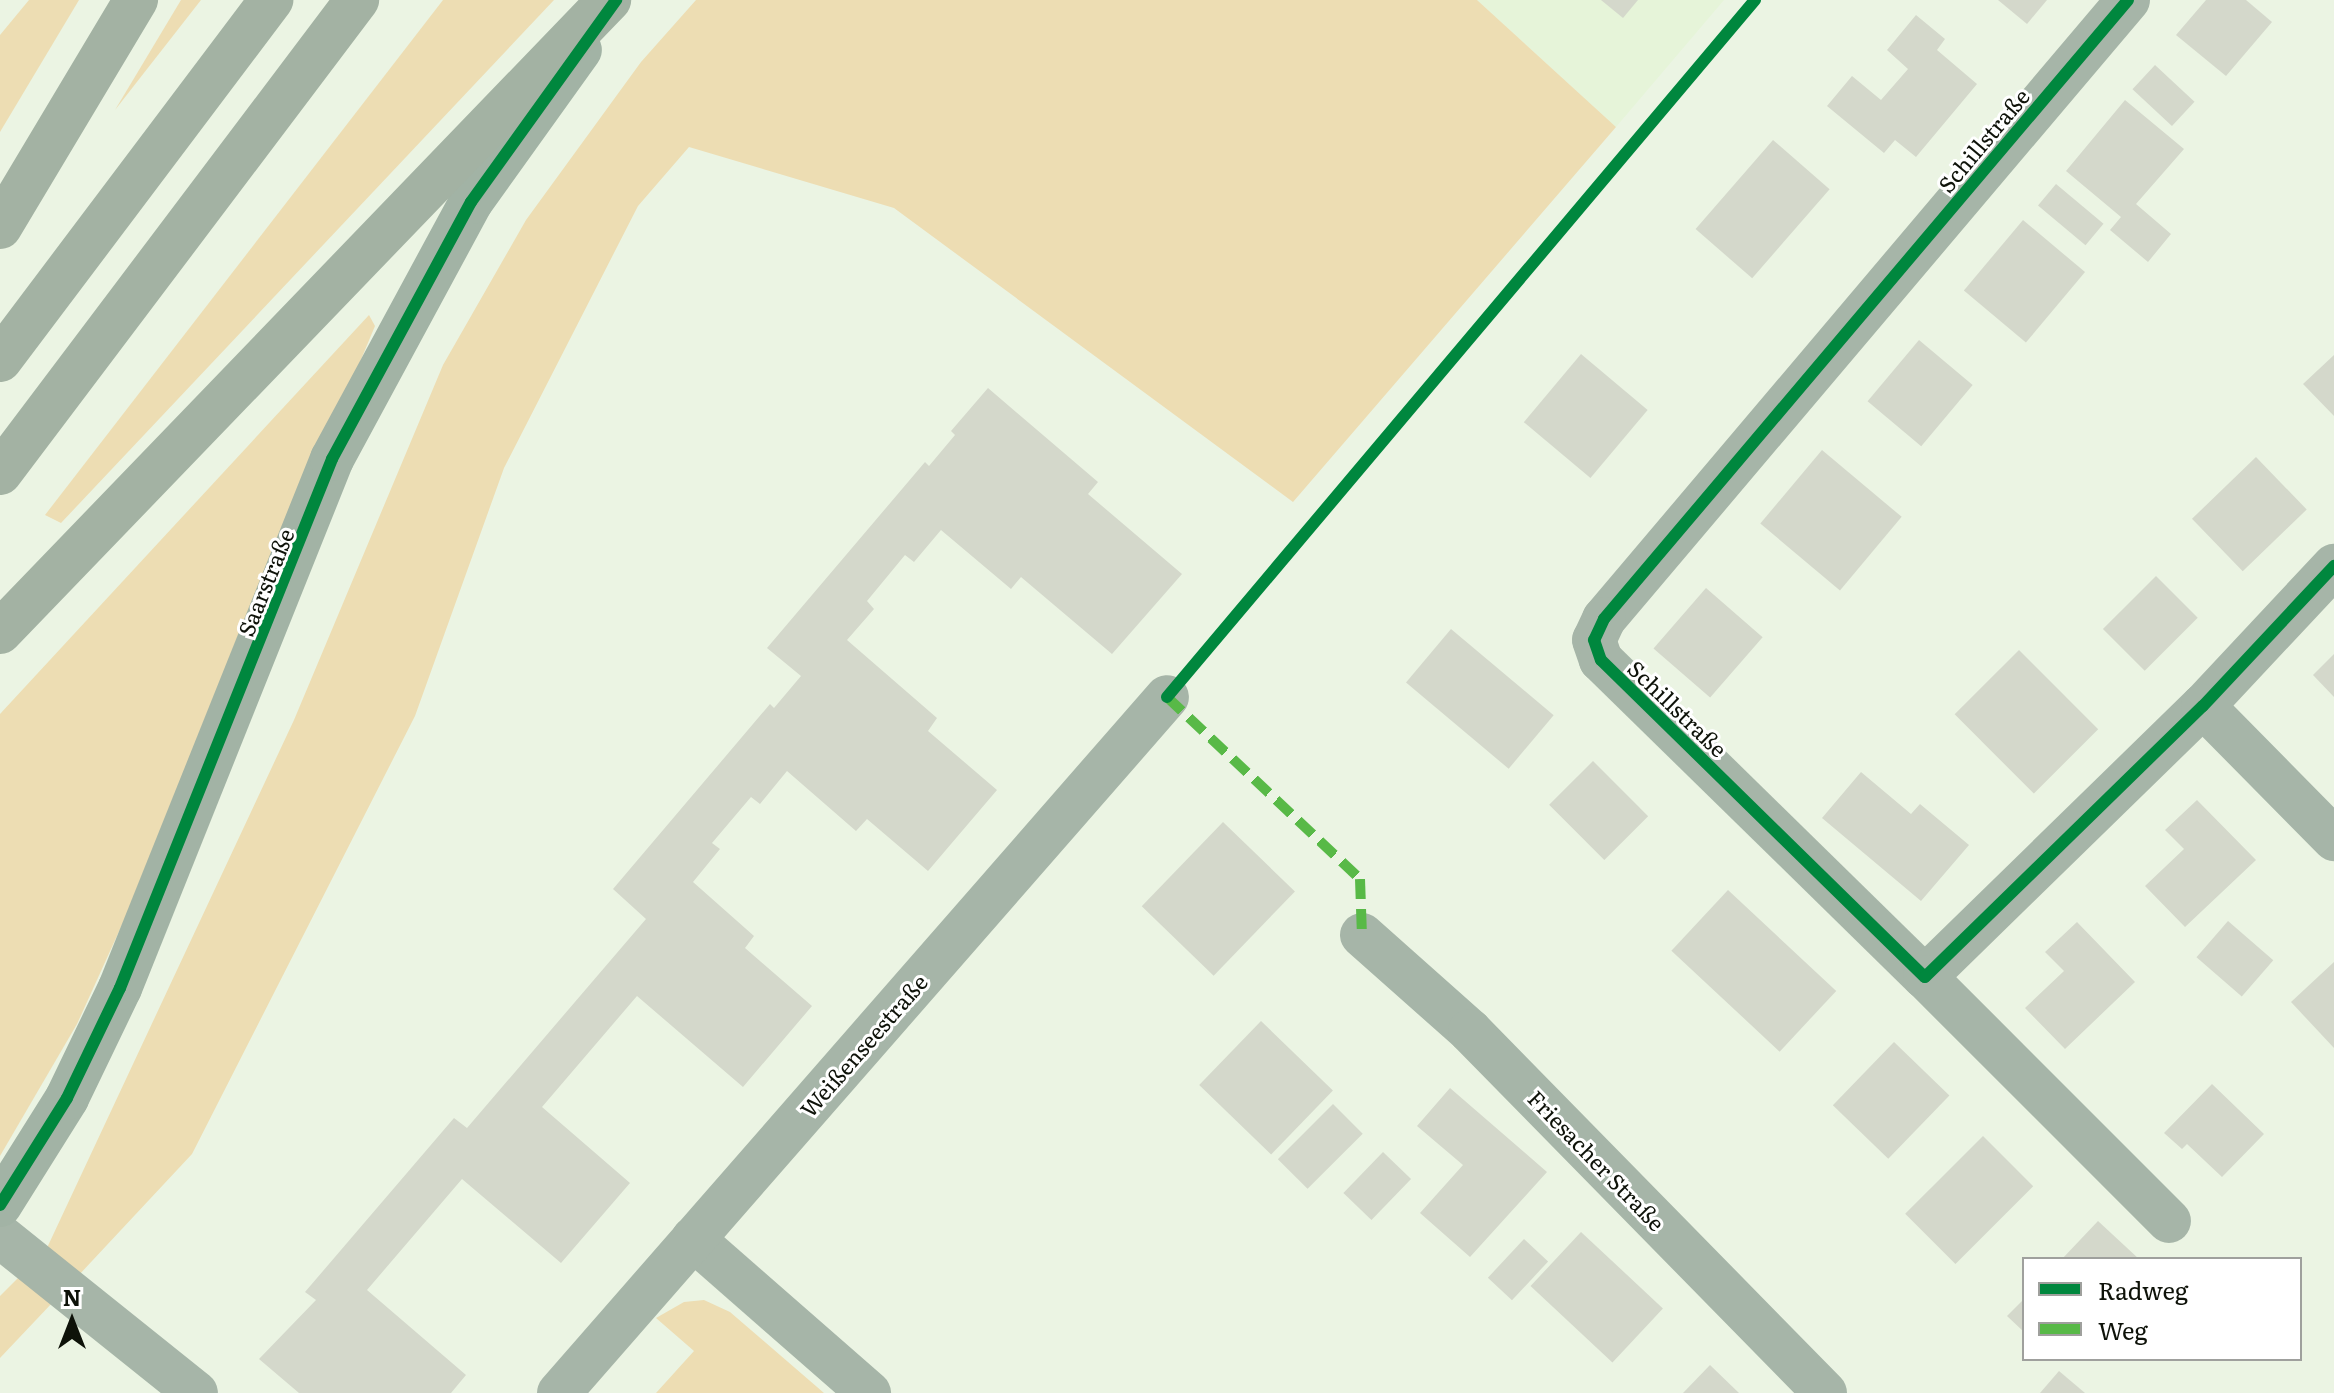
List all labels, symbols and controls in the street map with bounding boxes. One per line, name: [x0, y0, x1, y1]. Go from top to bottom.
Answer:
street label: Schillstraße: [1932, 83, 2034, 197]
street label: Saarstraße: [231, 524, 299, 640]
street label: Schillstraße: [1623, 654, 1733, 762]
street label: Weißenseestraße: [794, 968, 932, 1122]
street label: Friesacher Straße: [1523, 1084, 1671, 1236]
legend: [2022, 1257, 2302, 1361]
text: Radweg: [2098, 1272, 2188, 1307]
text: N: [63, 1280, 81, 1313]
north arrow: [32, 1281, 112, 1361]
text: Weg: [2098, 1312, 2148, 1347]

